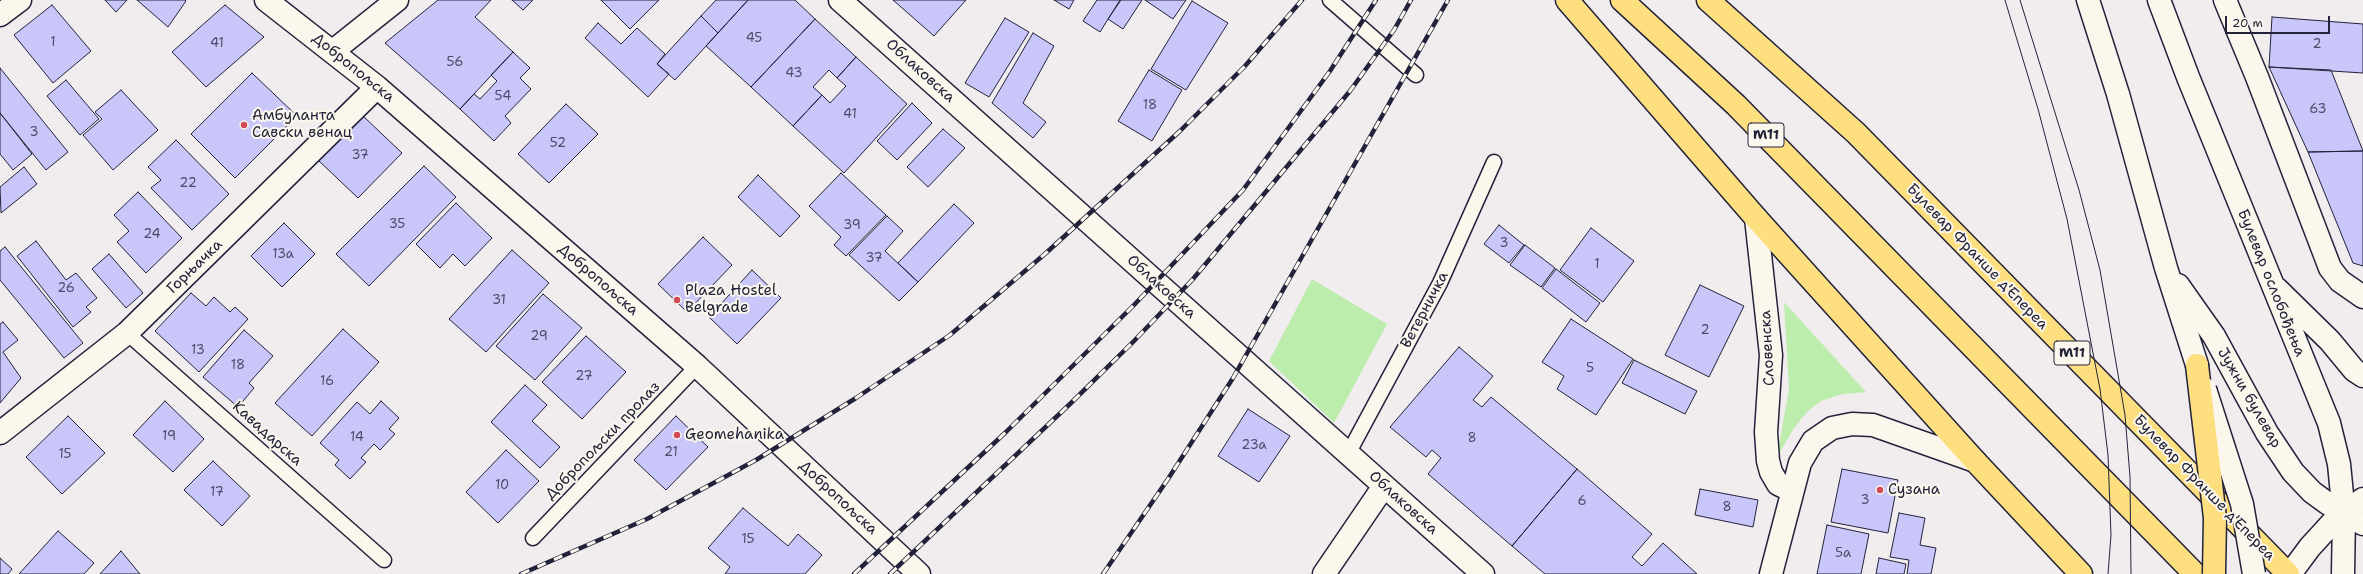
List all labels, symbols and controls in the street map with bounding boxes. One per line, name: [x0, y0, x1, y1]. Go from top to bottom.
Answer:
scale bar: [2227, 8, 2332, 34]
text: 20 m: [2232, 15, 2263, 31]
street label: Добропољска: [308, 29, 398, 107]
house number: 45: [746, 31, 762, 47]
house number: 1: [50, 35, 56, 51]
street label: Облаковска: [882, 35, 958, 107]
house number: 41: [210, 36, 224, 52]
house number: 2: [2312, 37, 2322, 53]
house number: 56: [447, 55, 463, 71]
house number: 43: [785, 66, 803, 82]
house number: 54: [495, 89, 511, 105]
house number: 18: [1143, 98, 1157, 114]
house number: 63: [2309, 102, 2327, 118]
place label: Амбуланта Савски венац: [252, 107, 352, 142]
house number: 41: [843, 107, 857, 123]
marker: Амбуланта Савски венац: [239, 120, 249, 130]
road number: M11: [1748, 123, 1784, 147]
house number: 3: [29, 125, 39, 141]
house number: 52: [550, 136, 566, 152]
house number: 37: [351, 148, 369, 164]
house number: 22: [179, 176, 197, 192]
street label: Булевар Франше д'Епереа: [1902, 180, 2052, 334]
street label: Булевар ослобођења: [2233, 207, 2309, 359]
house number: 35: [389, 217, 405, 233]
house number: 39: [843, 218, 861, 234]
house number: 24: [143, 227, 161, 243]
street label: Горњачка: [163, 236, 227, 298]
house number: 3: [1499, 236, 1509, 252]
street label: Добропољска: [554, 240, 642, 320]
house number: 13a: [272, 247, 294, 263]
house number: 37: [865, 251, 883, 267]
street label: Облаковска: [1123, 251, 1199, 323]
house number: 1: [1594, 257, 1600, 273]
street label: Ветерничка: [1397, 269, 1453, 351]
house number: 26: [57, 281, 75, 297]
place label: Plaza Hostel Belgrade: [685, 282, 776, 317]
house number: 31: [492, 293, 506, 309]
marker: Plaza Hostel Belgrade: [672, 295, 682, 305]
street label: Словенска: [1757, 310, 1779, 386]
house number: 2: [1700, 323, 1710, 339]
house number: 29: [530, 329, 548, 345]
road number: M11: [2054, 341, 2090, 365]
house number: 13: [191, 343, 205, 359]
street label: Јужни булевар: [2213, 345, 2285, 451]
house number: 18: [231, 358, 245, 374]
house number: 5: [1586, 361, 1594, 377]
house number: 27: [575, 369, 593, 385]
house number: 16: [320, 374, 334, 390]
street label: Добропољски пролаз: [542, 378, 664, 504]
street label: Кавадарска: [228, 398, 306, 470]
street label: Булевар Франше д'Епереа: [2129, 411, 2279, 565]
place label: Geomehanika: [685, 426, 784, 444]
house number: 19: [162, 429, 176, 445]
house number: 14: [350, 430, 364, 446]
marker: Geomehanika: [672, 430, 682, 440]
house number: 8: [1467, 431, 1477, 447]
house number: 23a: [1241, 438, 1267, 454]
house number: 21: [664, 445, 678, 461]
house number: 15: [58, 447, 72, 463]
street label: Добропољска: [795, 457, 881, 539]
street label: Облаковска: [1365, 467, 1441, 539]
house number: 10: [495, 478, 509, 494]
place label: Сузана: [1888, 481, 1940, 499]
house number: 17: [210, 485, 224, 501]
marker: Сузана: [1875, 485, 1885, 495]
house number: 3: [1860, 493, 1870, 509]
house number: 6: [1577, 494, 1587, 510]
house number: 8: [1722, 500, 1732, 516]
house number: 15: [741, 532, 755, 548]
house number: 5a: [1835, 546, 1851, 562]

